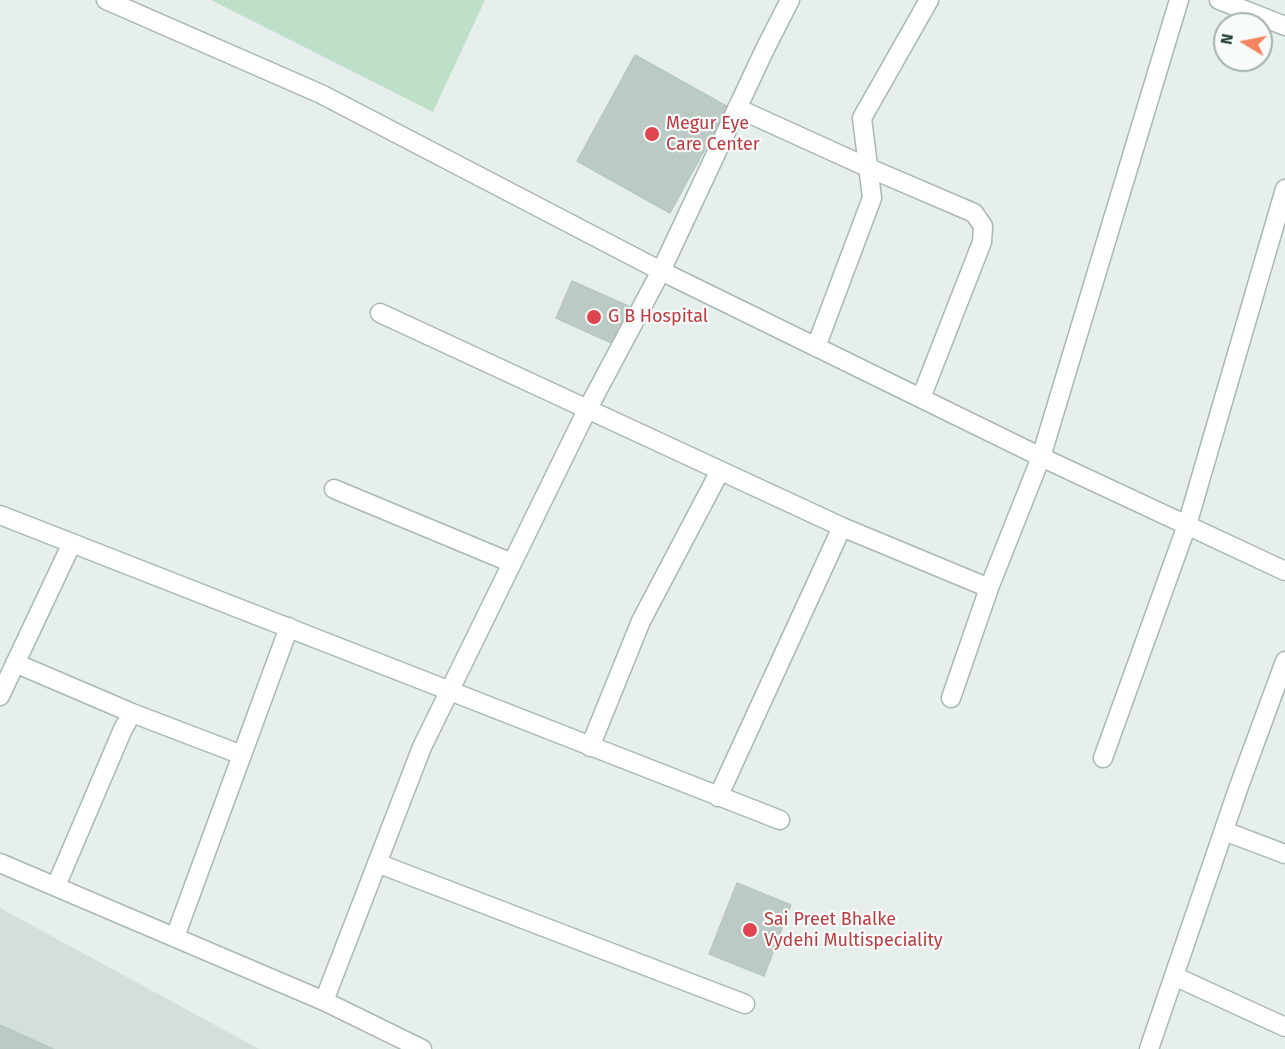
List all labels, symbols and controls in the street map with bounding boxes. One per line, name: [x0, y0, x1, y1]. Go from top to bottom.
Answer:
north arrow: [1213, 12, 1273, 72]
text: N: [1216, 32, 1237, 46]
place label: Megur Eye Care Center: [666, 113, 760, 156]
marker: Megur Eye Care Center: [643, 125, 661, 143]
place label: G B Hospital: [608, 306, 708, 328]
marker: G B Hospital: [585, 308, 603, 326]
place label: Sai Preet Bhalke Vydehi Multispeciality: [764, 909, 943, 952]
marker: Sai Preet Bhalke Vydehi Multispeciality: [741, 921, 759, 939]

